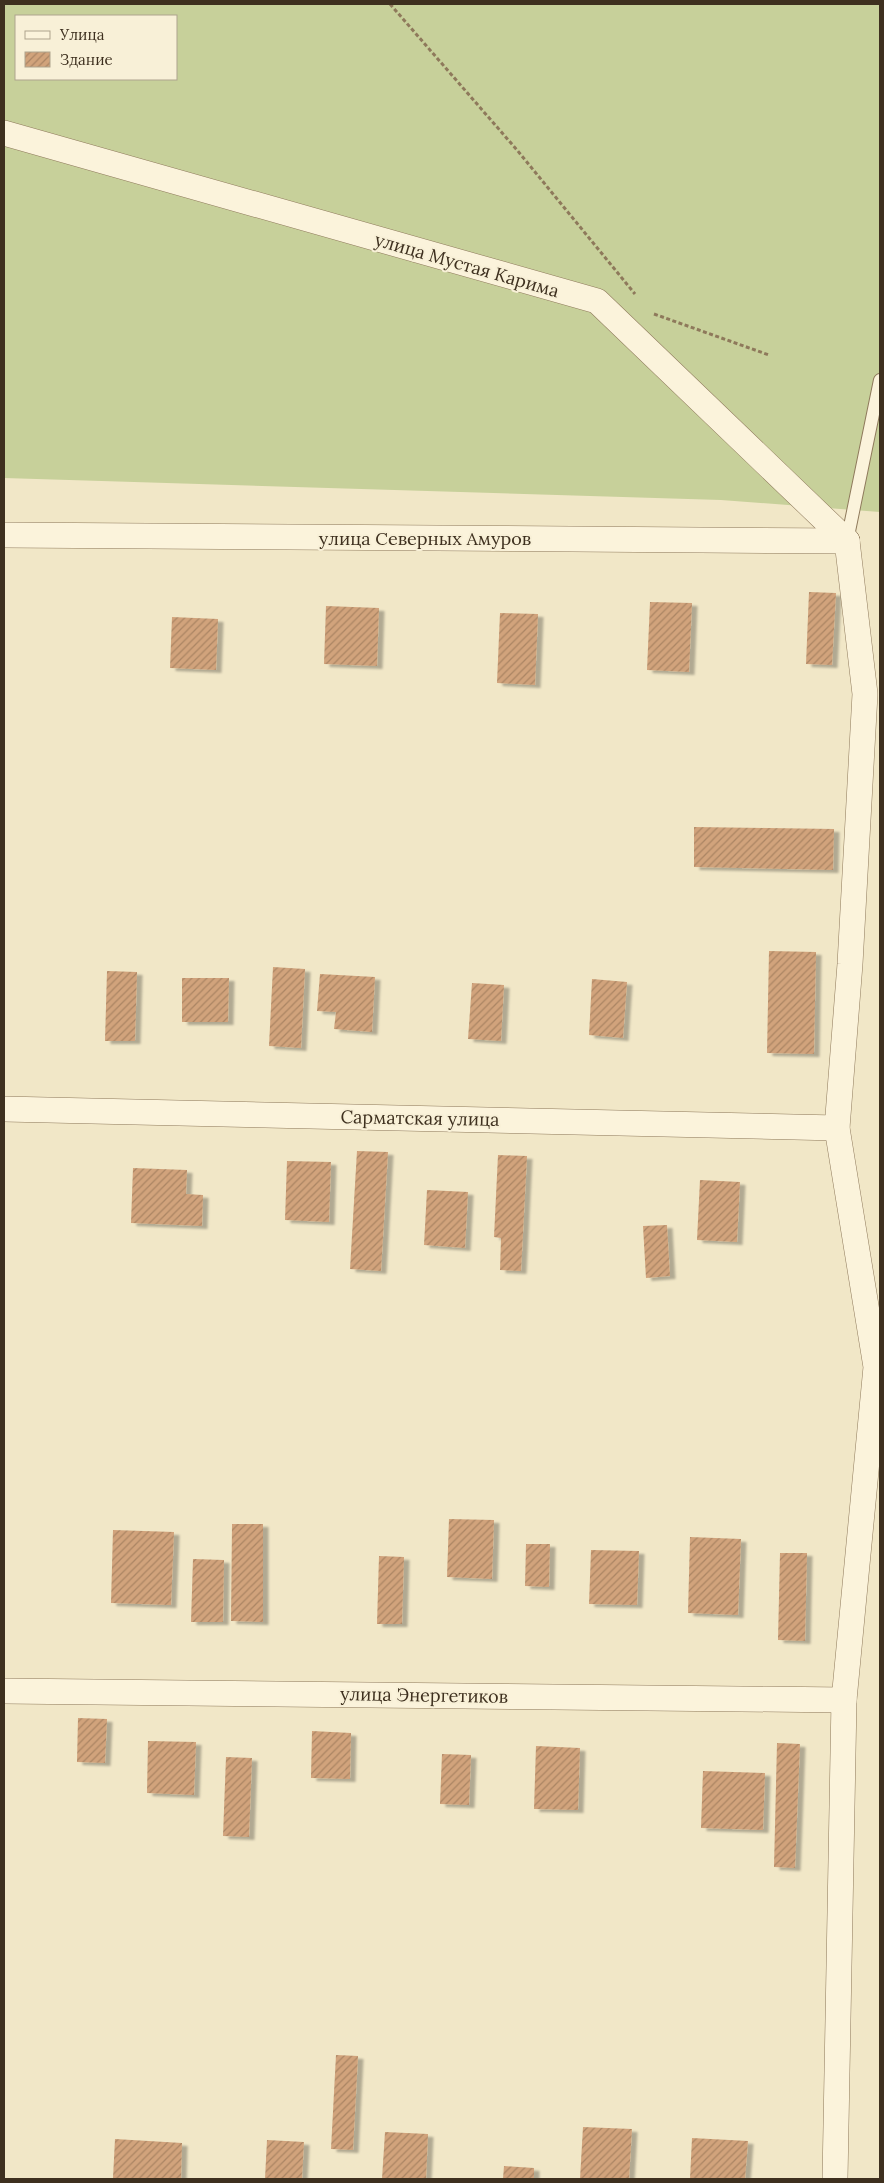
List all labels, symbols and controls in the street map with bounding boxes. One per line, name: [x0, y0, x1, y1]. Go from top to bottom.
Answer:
legend: [15, 15, 178, 80]
text: Улица: [59, 25, 105, 44]
text: Здание: [60, 50, 113, 69]
street label: улица Мустая Карима: [372, 228, 562, 302]
street label: улица Северных Амуров: [319, 527, 531, 550]
street label: Сарматская улица: [340, 1105, 500, 1131]
street label: улица Энергетиков: [340, 1682, 508, 1708]

